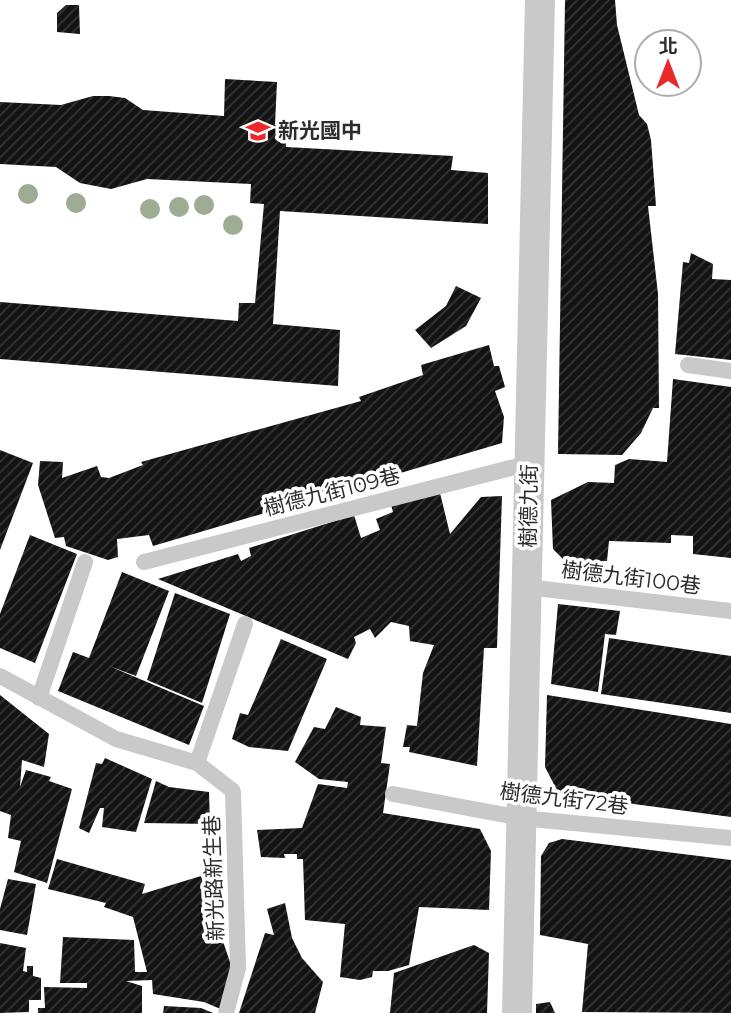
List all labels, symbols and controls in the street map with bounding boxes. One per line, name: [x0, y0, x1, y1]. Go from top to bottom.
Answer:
north arrow: [633, 28, 703, 98]
text: 北: [658, 35, 678, 58]
school or university icon: 新光國中: [244, 117, 272, 145]
place label: 新光國中: [278, 118, 362, 143]
street label: 樹德九街109巷: [261, 463, 402, 520]
street label: 樹德九街: [515, 464, 542, 548]
street label: 樹德九街100巷: [560, 557, 702, 598]
street label: 樹德九街72巷: [498, 778, 630, 819]
street label: 新光路新生巷: [199, 815, 228, 941]

